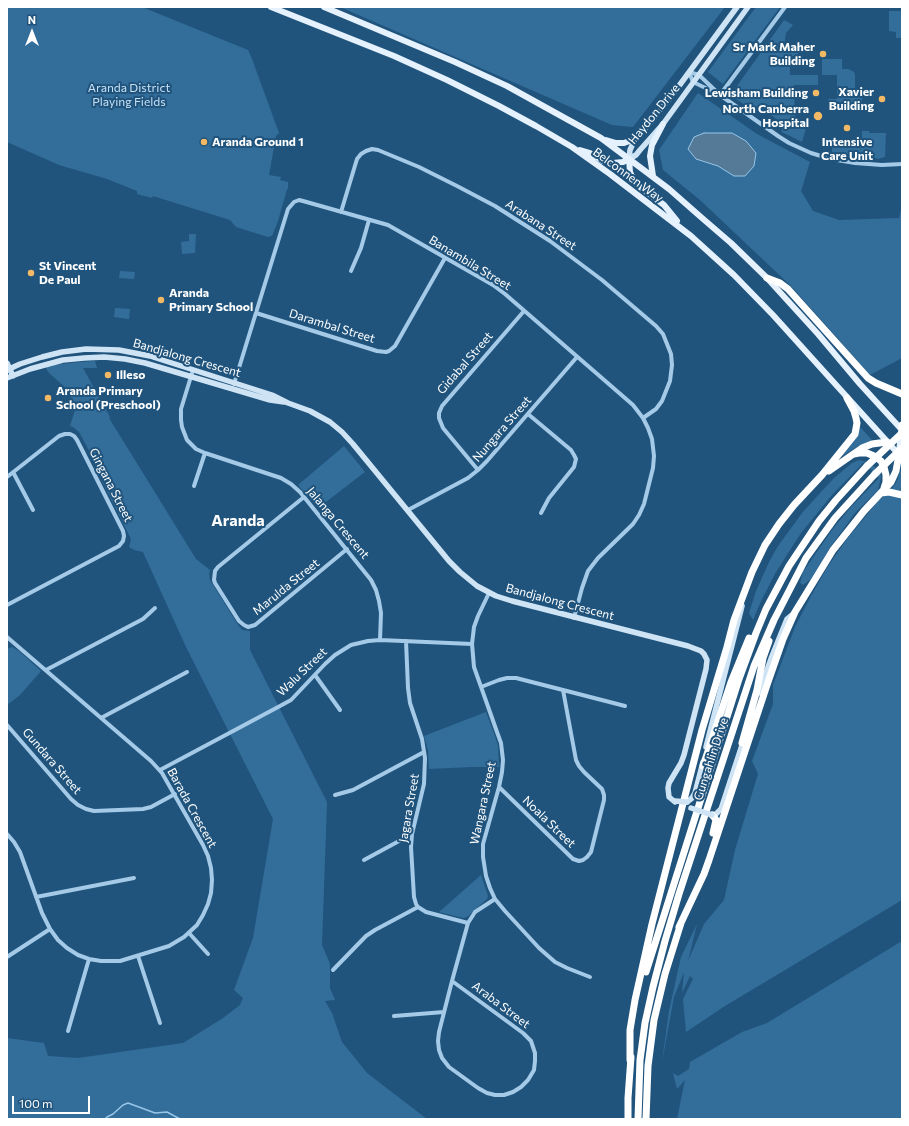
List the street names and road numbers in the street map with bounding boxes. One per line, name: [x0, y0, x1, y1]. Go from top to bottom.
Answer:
street label: Haydon Drive: [625, 81, 683, 147]
street label: Belconnen Way: [590, 145, 666, 205]
street label: Arabana Street: [503, 197, 579, 253]
street label: Banambila Street: [426, 233, 514, 293]
street label: Darambal Street: [287, 306, 377, 346]
street label: Gidabal Street: [434, 329, 496, 397]
street label: Bandjalong Crescent: [131, 336, 243, 380]
street label: Nungara Street: [470, 393, 534, 465]
street label: Gingana Street: [86, 446, 136, 524]
street label: Jalanga Crescent: [304, 484, 372, 562]
street label: Marulda Street: [250, 556, 322, 618]
street label: Bandjalong Crescent: [504, 581, 616, 623]
street label: Walu Street: [274, 645, 330, 699]
street label: Gungahlin Drive: [691, 716, 731, 802]
street label: Gundara Street: [19, 725, 85, 797]
street label: Wangara Street: [467, 760, 499, 846]
street label: Barada Crescent: [164, 766, 220, 850]
street label: Jagara Street: [396, 772, 422, 844]
street label: Noala Street: [520, 793, 578, 851]
street label: Araba Street: [469, 979, 533, 1031]

